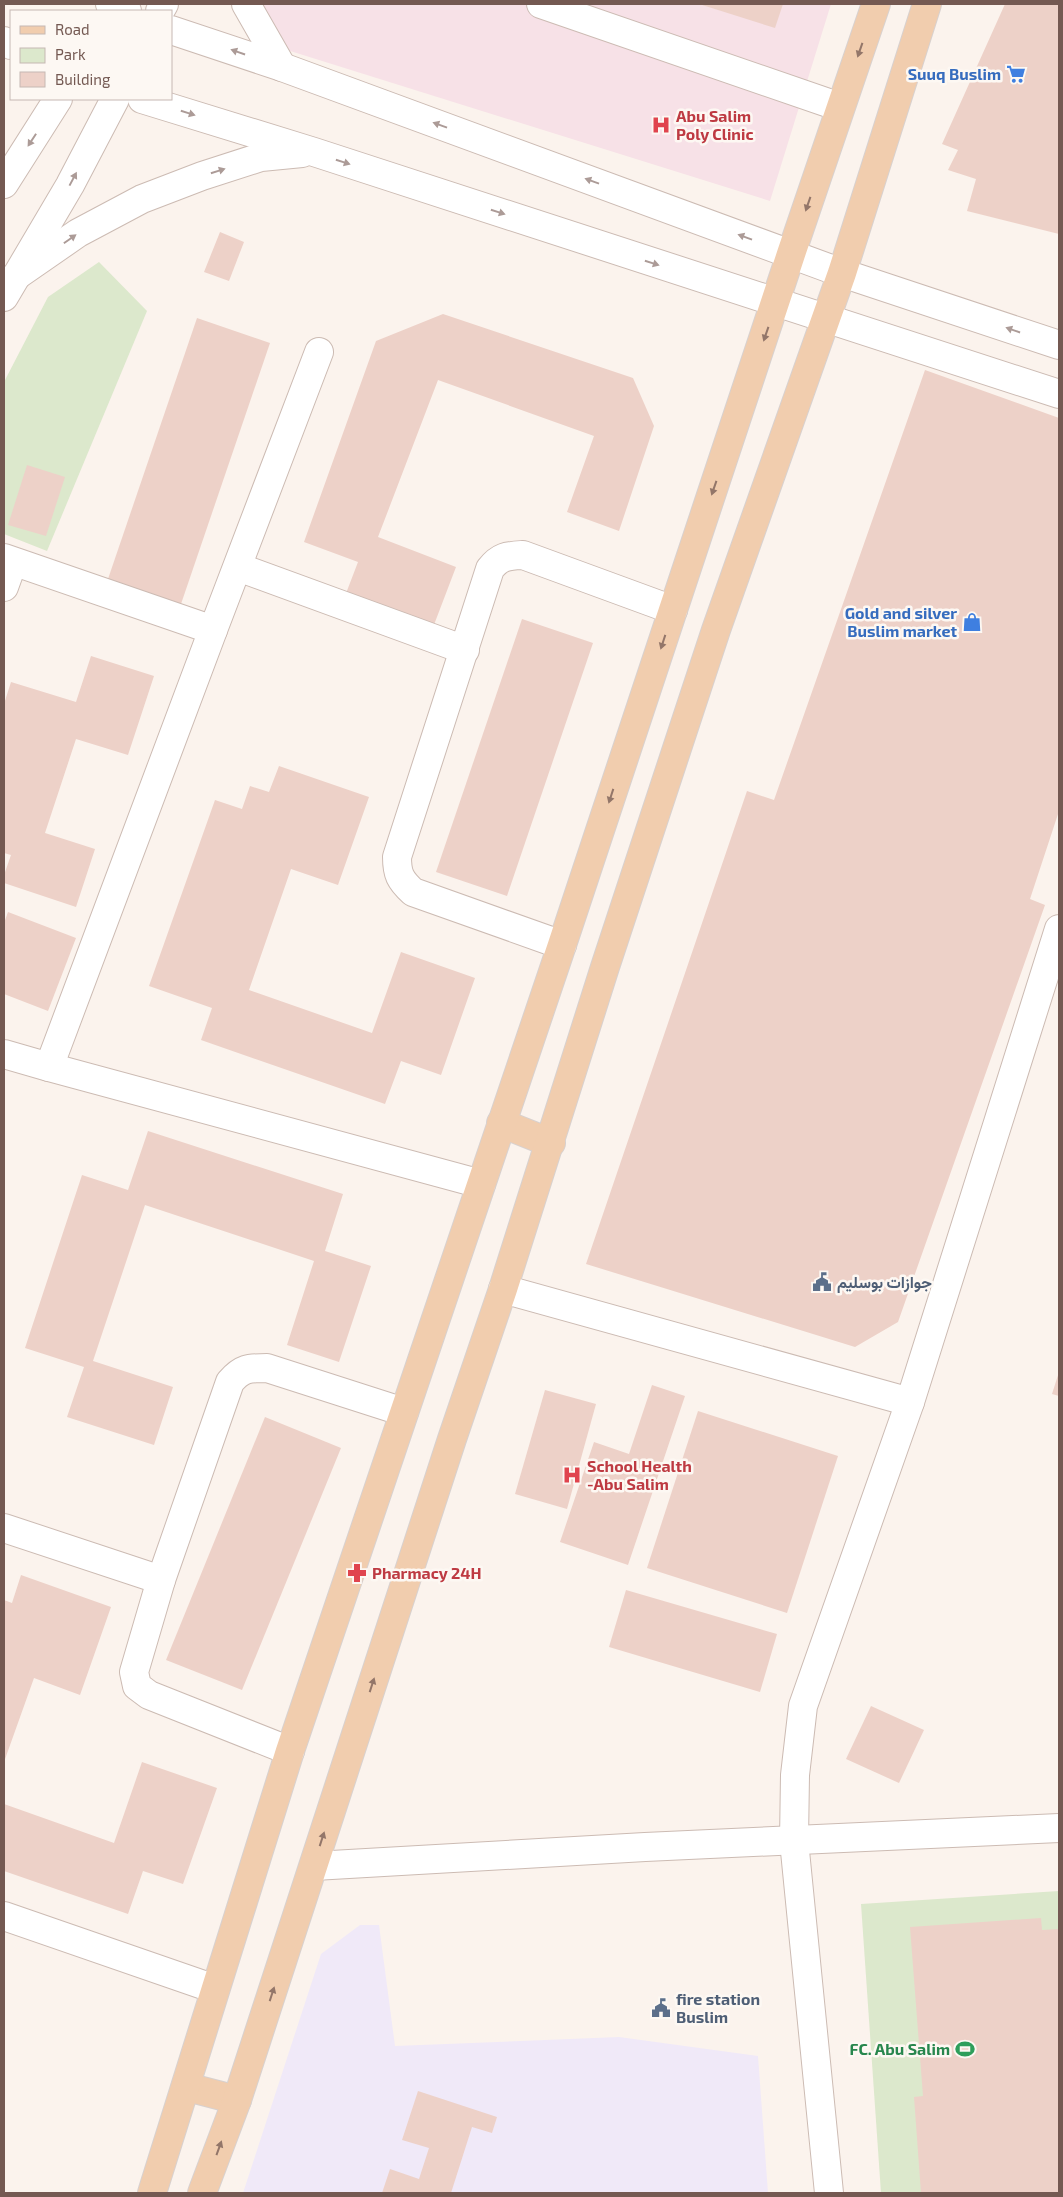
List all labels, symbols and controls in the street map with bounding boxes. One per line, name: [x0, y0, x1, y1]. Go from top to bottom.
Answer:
legend: [10, 10, 172, 100]
text: Road: [55, 20, 90, 38]
one-way arrow: [856, 43, 864, 58]
text: Park: [55, 45, 86, 63]
one-way arrow: [230, 48, 245, 55]
supermarket icon: Suuq Buslim: [1005, 63, 1027, 85]
place label: Suuq Buslim: [908, 64, 1001, 83]
text: Building: [55, 70, 111, 88]
place label: Abu Salim Poly Clinic: [676, 106, 754, 144]
one-way arrow: [181, 110, 196, 118]
hospital icon: Abu Salim Poly Clinic: [650, 114, 672, 136]
one-way arrow: [432, 121, 447, 129]
one-way arrow: [27, 133, 37, 146]
one-way arrow: [336, 158, 351, 166]
one-way arrow: [210, 167, 225, 174]
one-way arrow: [69, 172, 77, 186]
one-way arrow: [585, 177, 600, 184]
one-way arrow: [804, 196, 811, 211]
one-way arrow: [490, 209, 505, 216]
one-way arrow: [737, 233, 752, 241]
one-way arrow: [64, 234, 77, 244]
one-way arrow: [645, 259, 660, 267]
one-way arrow: [761, 326, 769, 341]
one-way arrow: [1005, 326, 1020, 334]
one-way arrow: [710, 480, 717, 495]
place label: Gold and silver Buslim market: [845, 603, 957, 640]
shop icon: Gold and silver Buslim market: [961, 611, 983, 633]
one-way arrow: [658, 635, 666, 650]
one-way arrow: [607, 789, 615, 804]
public building icon: جوازات بوسليم: [811, 1271, 833, 1293]
place label: جوازات بوسليم: [837, 1272, 932, 1293]
place label: School Health -Abu Salim: [587, 1456, 692, 1493]
hospital icon: School Health -Abu Salim: [561, 1464, 583, 1486]
pharmacy icon: Pharmacy 24H: [346, 1562, 368, 1584]
place label: Pharmacy 24H: [372, 1563, 482, 1583]
one-way arrow: [369, 1677, 377, 1692]
one-way arrow: [319, 1832, 327, 1847]
one-way arrow: [269, 1986, 276, 2001]
place label: fire station Buslim: [676, 1989, 760, 2026]
public building icon: fire station Buslim: [650, 1997, 672, 2019]
sports icon: FC. Abu Salim: [954, 2038, 976, 2060]
place label: FC. Abu Salim: [850, 2039, 950, 2058]
one-way arrow: [216, 2140, 223, 2155]

